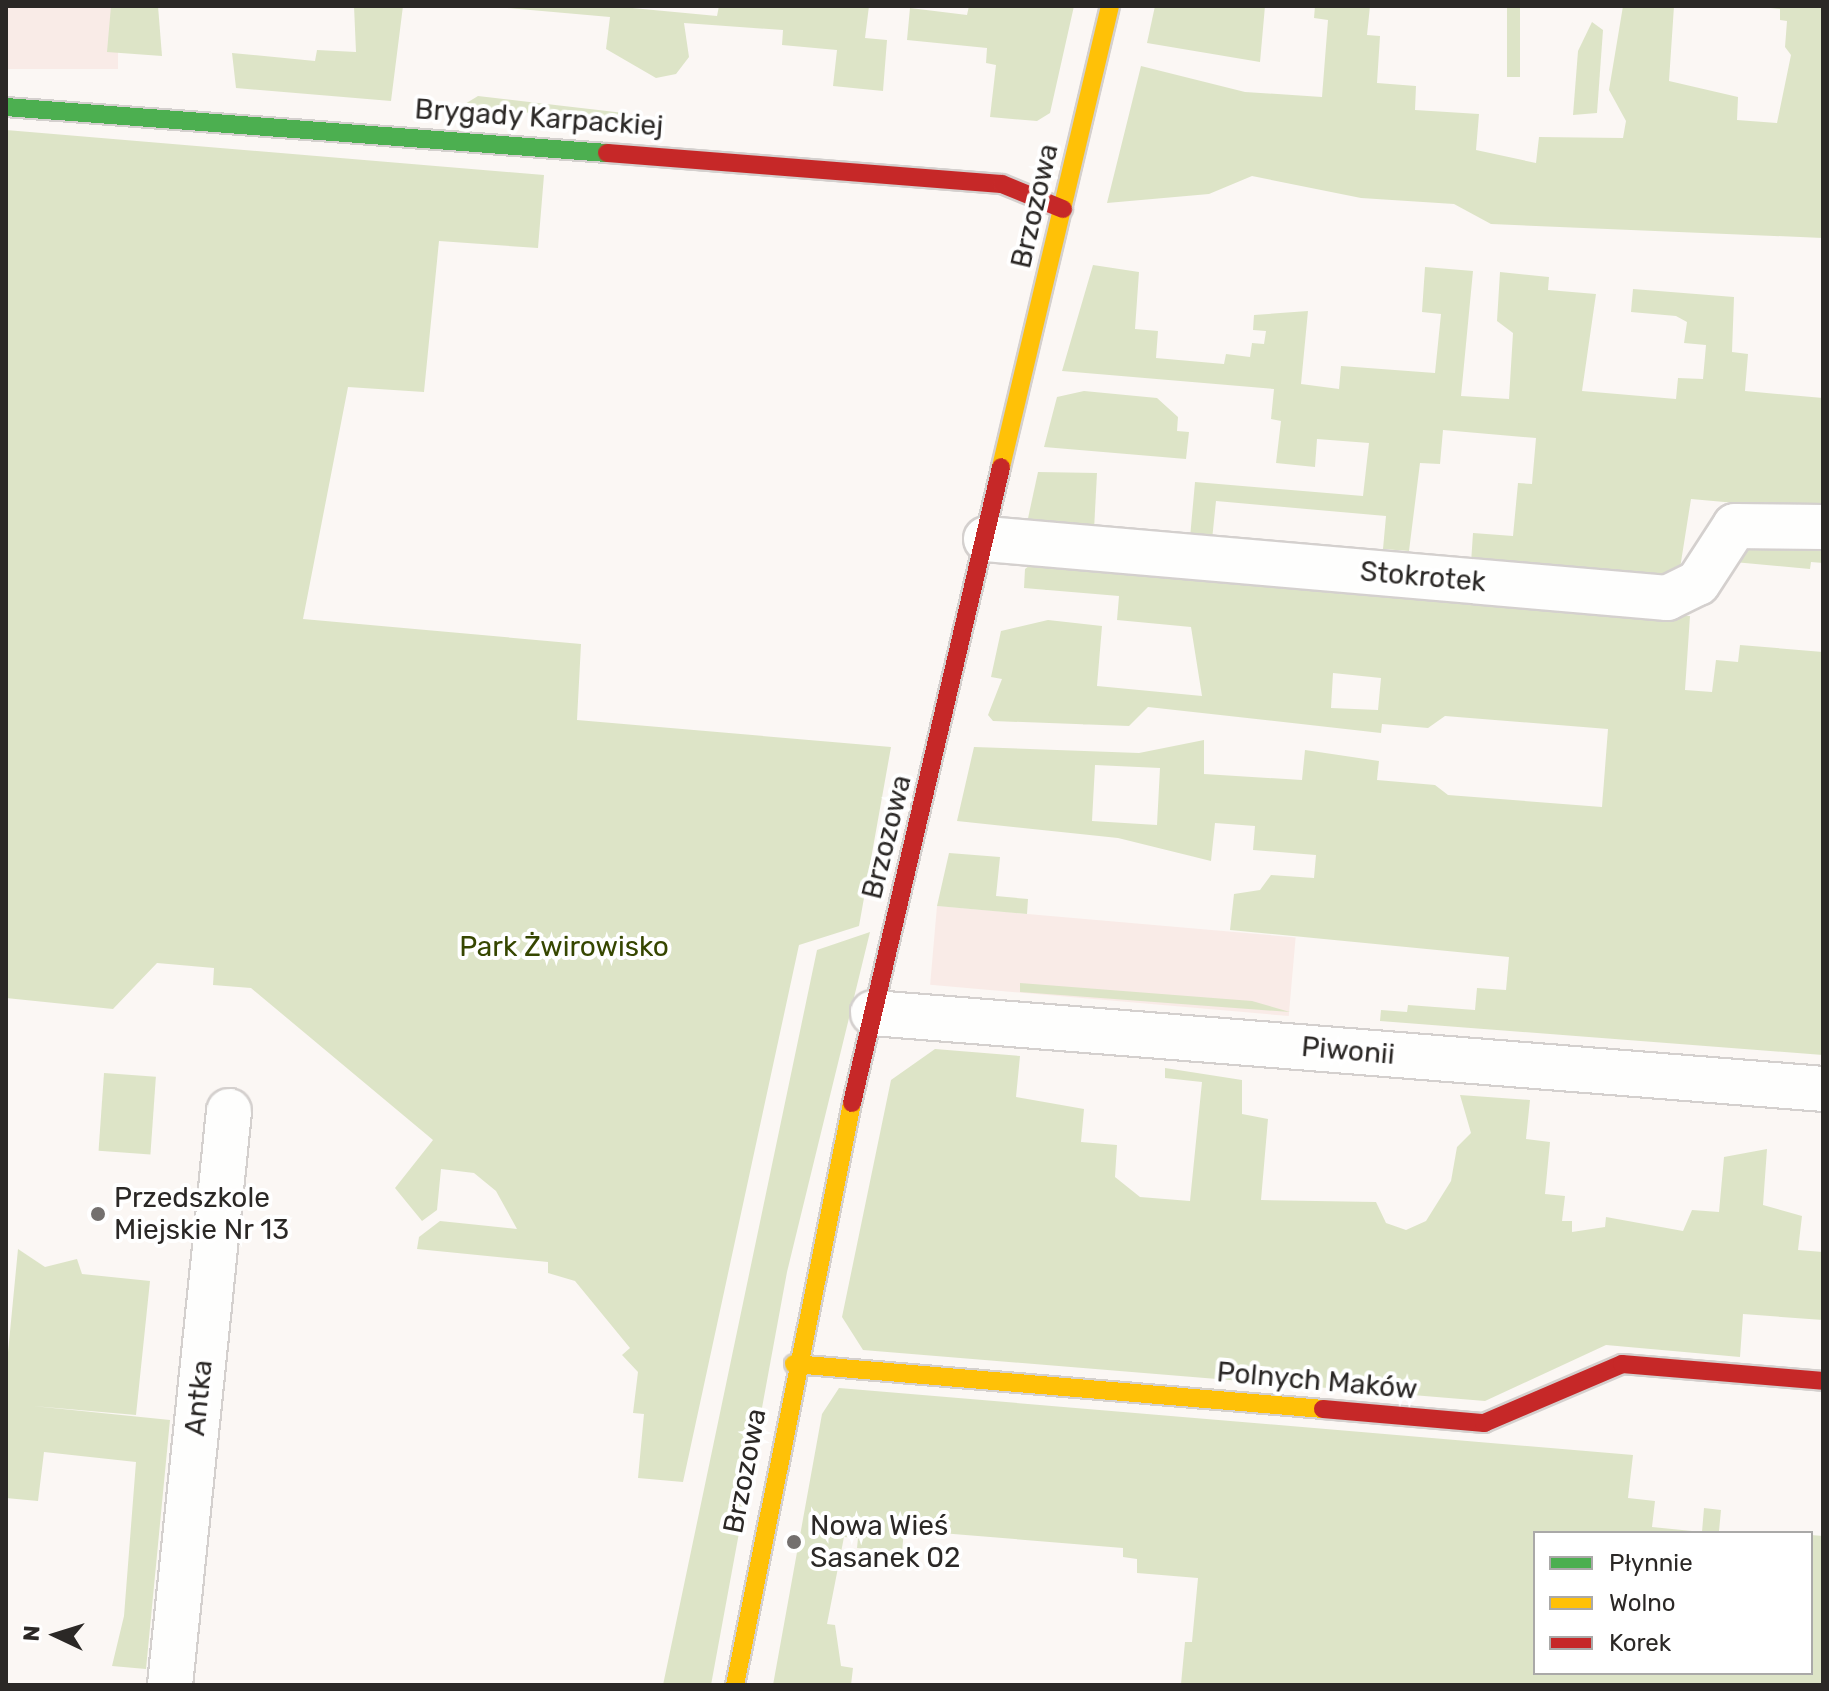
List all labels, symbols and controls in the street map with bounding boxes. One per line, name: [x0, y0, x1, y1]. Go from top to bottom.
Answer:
street label: Brygady Karpackiej: [413, 93, 665, 143]
street label: Brzozowa: [1004, 141, 1066, 271]
street label: Stokrotek: [1359, 555, 1487, 599]
street label: Brzozowa: [855, 772, 919, 902]
park label: Park Żwirowisko: [459, 930, 669, 964]
street label: Piwonii: [1300, 1030, 1396, 1072]
place label: Przedszkole Miejskie Nr 13: [114, 1181, 290, 1247]
marker: Przedszkole Miejskie Nr 13: [89, 1205, 107, 1223]
street label: Polnych Maków: [1215, 1356, 1419, 1406]
street label: Antka: [178, 1358, 220, 1438]
street label: Brzozowa: [716, 1406, 774, 1536]
place label: Nowa Wieś Sasanek 02: [810, 1509, 961, 1575]
legend: [1533, 1531, 1813, 1675]
marker: Nowa Wieś Sasanek 02: [785, 1533, 803, 1551]
text: Płynnie: [1609, 1549, 1693, 1577]
text: Wolno: [1609, 1589, 1676, 1617]
north arrow: [16, 1595, 96, 1675]
text: N: [18, 1624, 46, 1642]
text: Korek: [1609, 1629, 1671, 1657]

